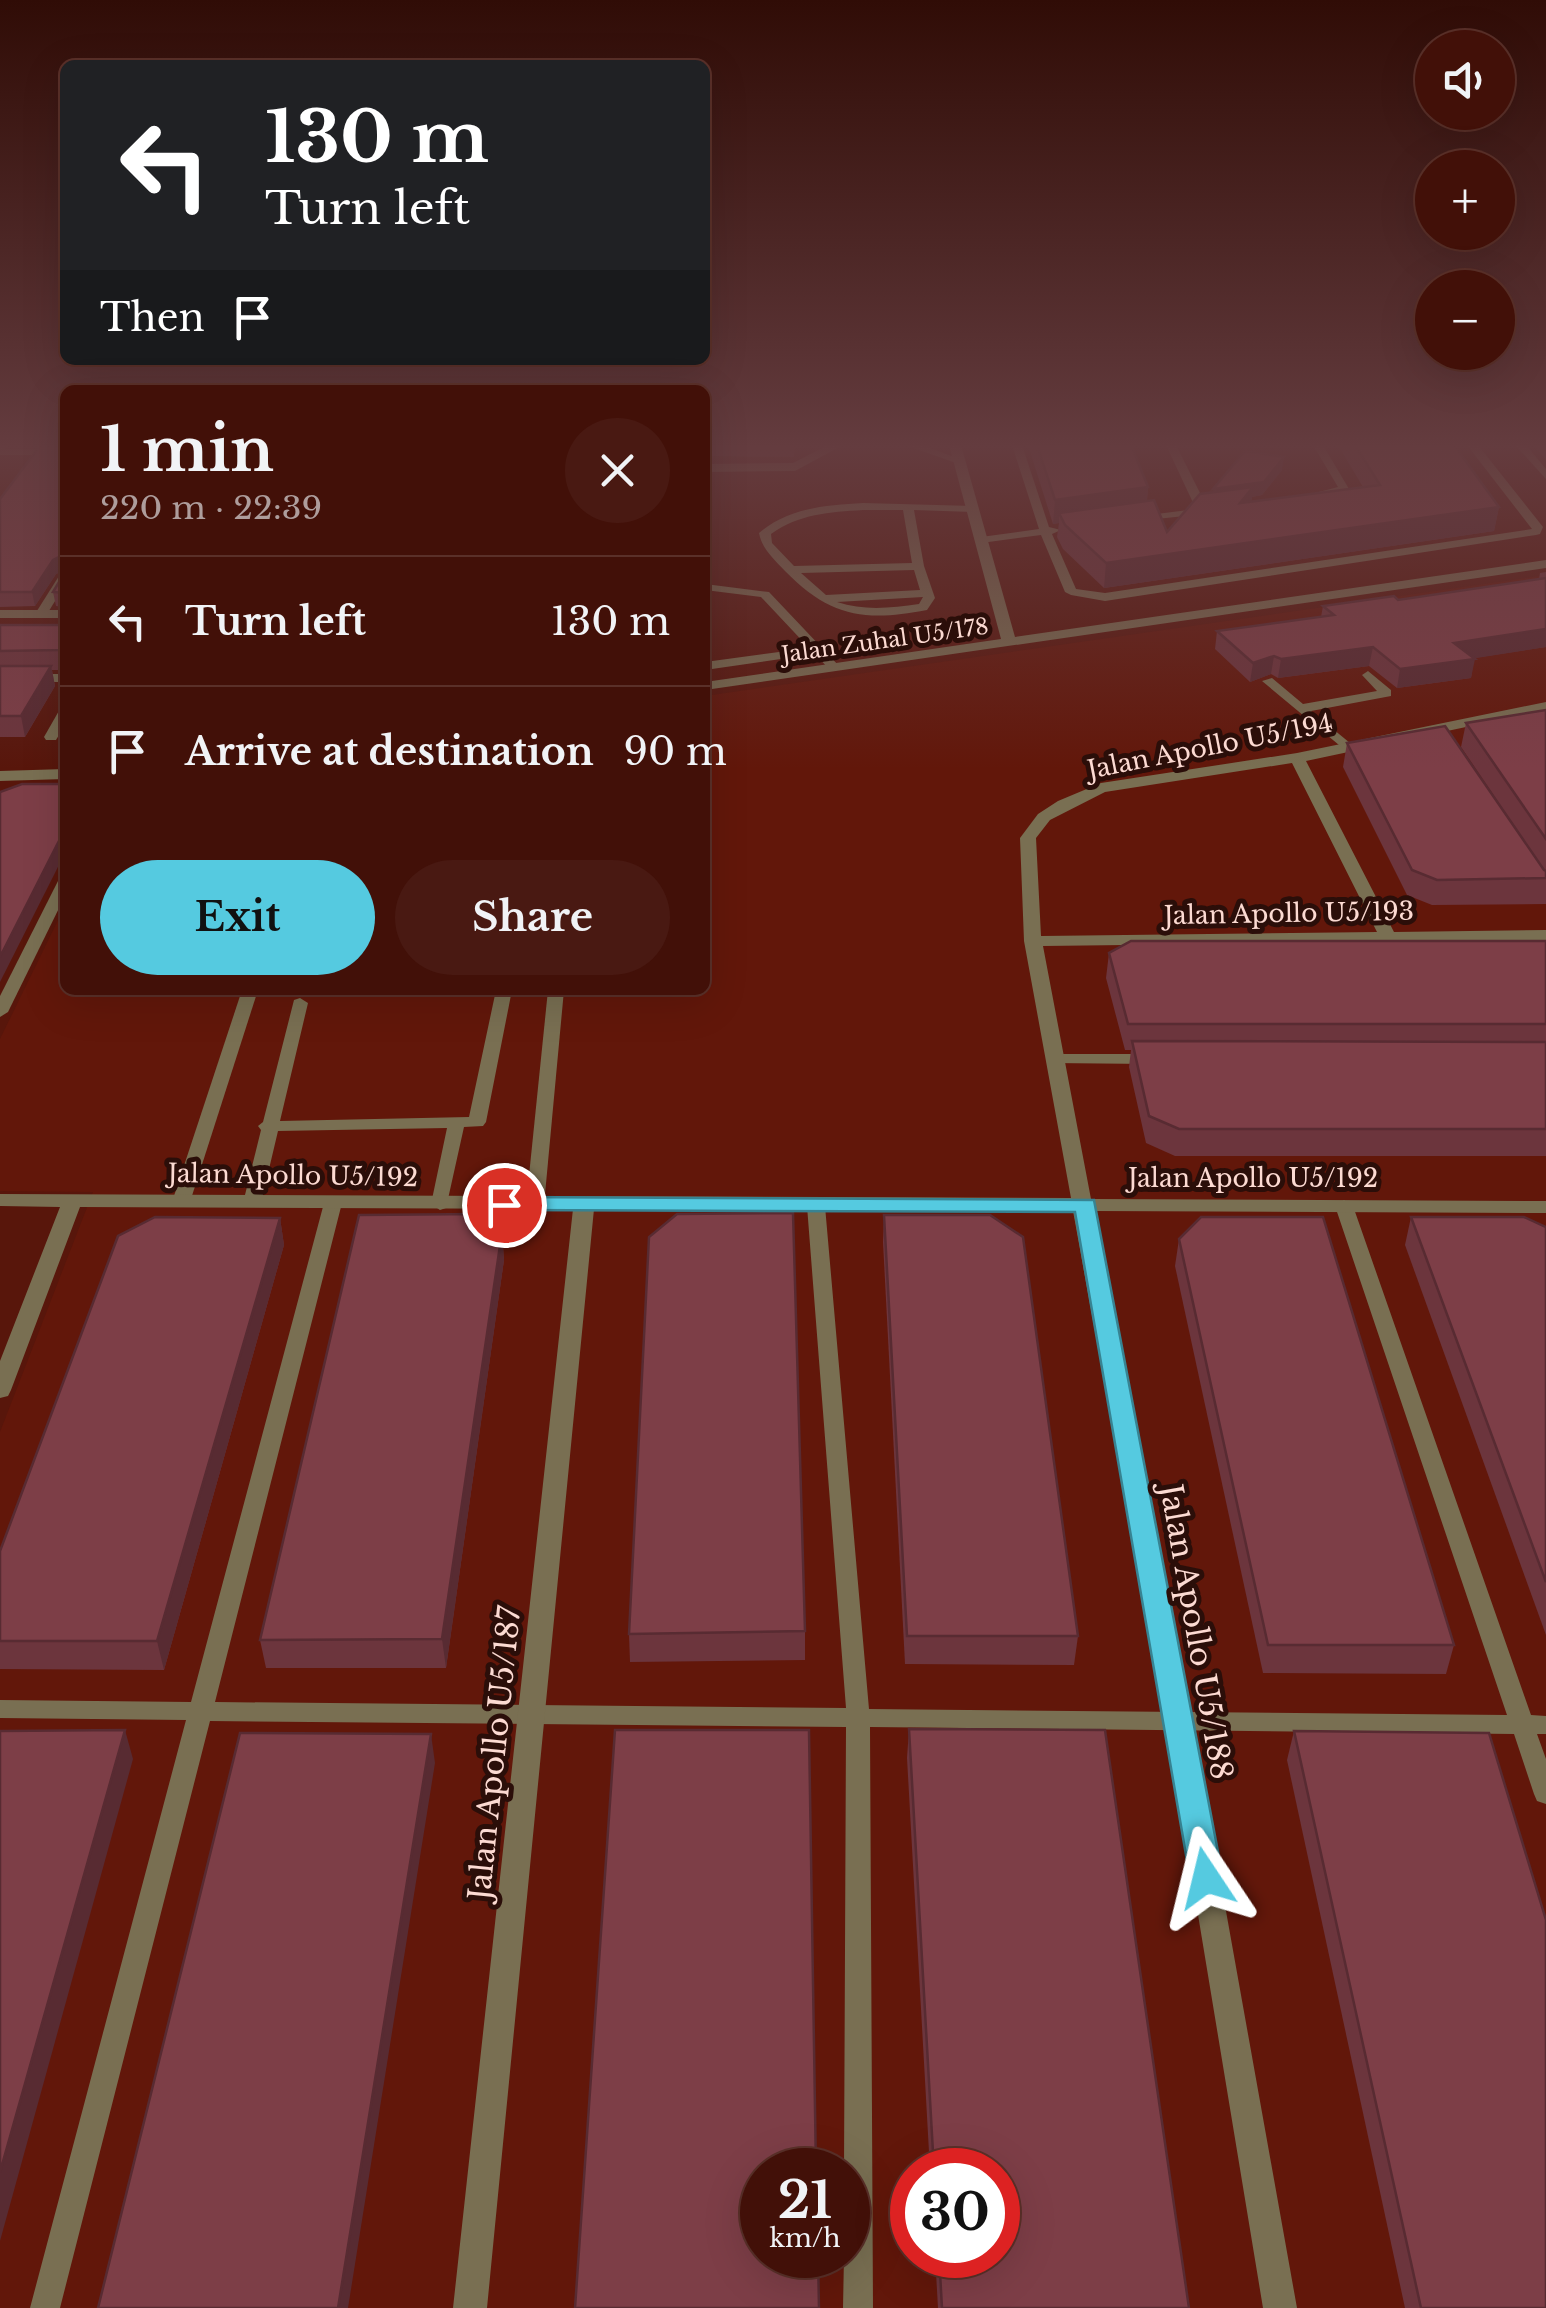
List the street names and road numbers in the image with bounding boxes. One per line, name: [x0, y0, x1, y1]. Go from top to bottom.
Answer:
street label: Jalan Zuhal U5/178: [777, 613, 990, 669]
street label: Jalan Apollo U5/194: [1082, 707, 1335, 786]
street label: Jalan Apollo U5/193: [1161, 896, 1414, 931]
street label: Jalan Apollo U5/192: [165, 1158, 418, 1193]
street label: Jalan Apollo U5/192: [1125, 1163, 1378, 1194]
street label: Jalan Apollo U5/188: [1152, 1478, 1241, 1782]
street label: Jalan Apollo U5/187: [460, 1603, 528, 1906]

